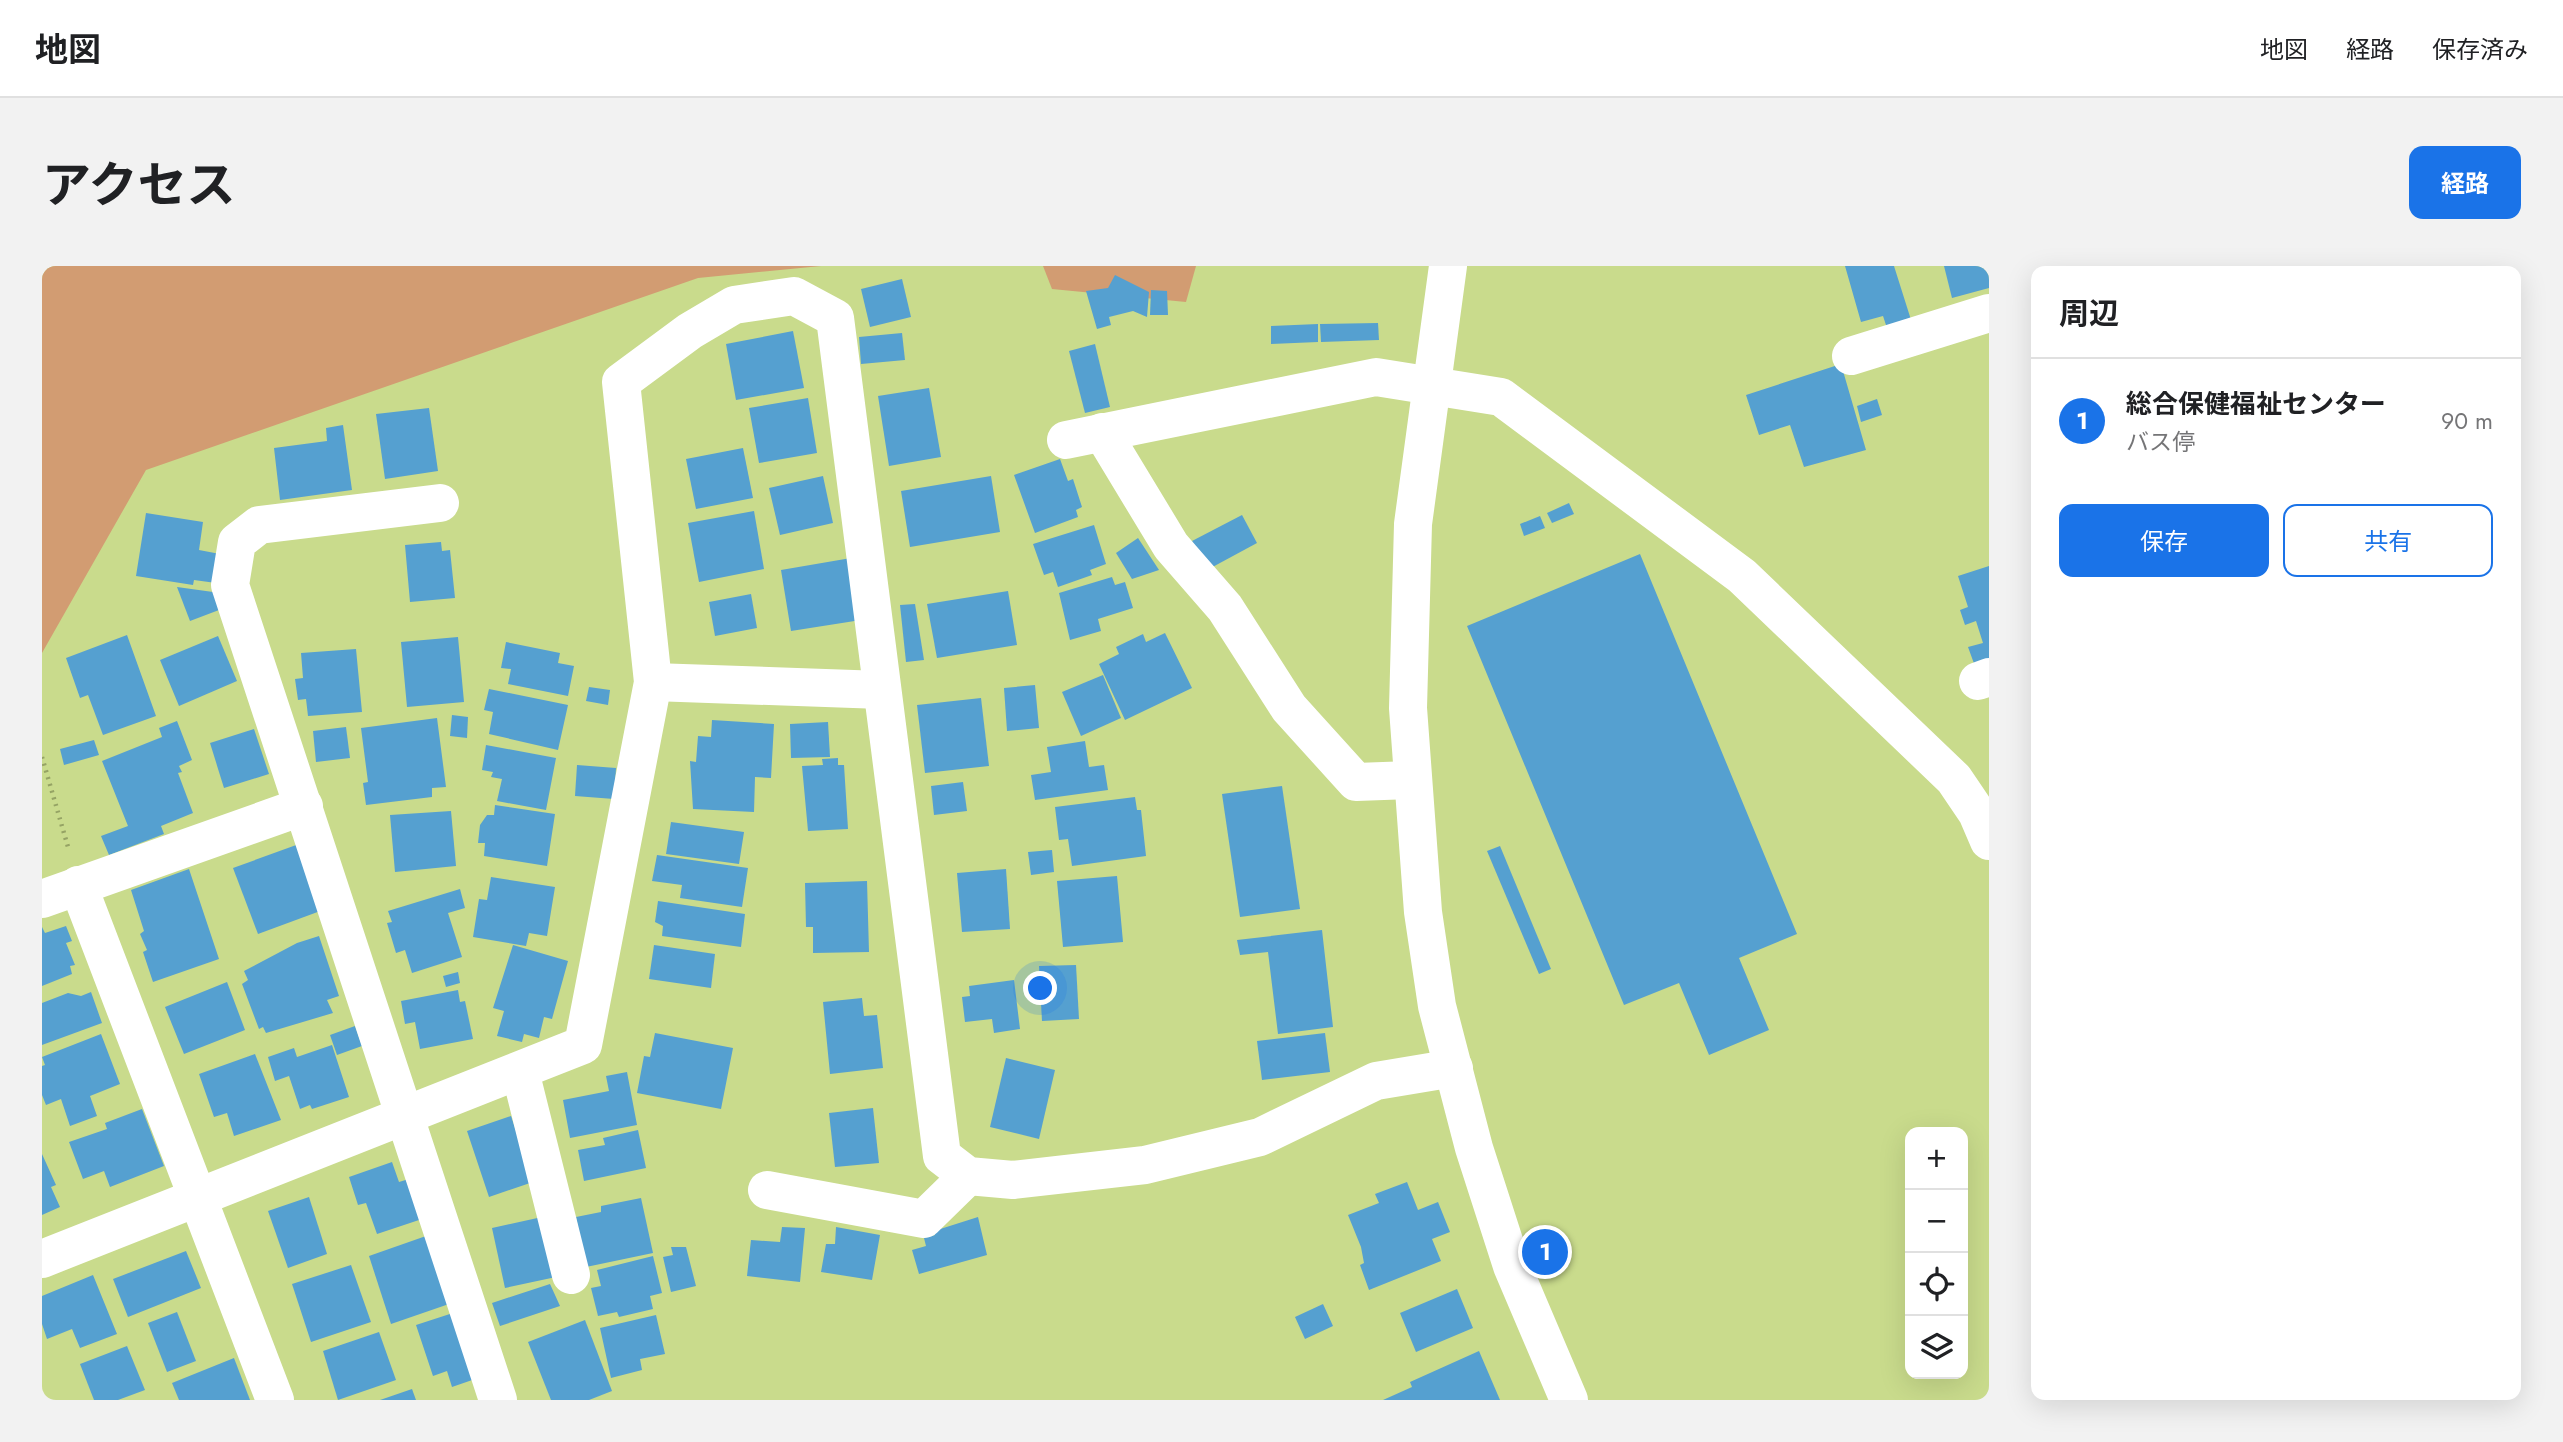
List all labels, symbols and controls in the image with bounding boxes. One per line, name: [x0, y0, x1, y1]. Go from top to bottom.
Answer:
text: 地図: [35, 26, 101, 73]
text: 地図: [2260, 32, 2308, 67]
text: 経路: [2346, 32, 2394, 67]
text: 保存済み: [2432, 32, 2528, 67]
button: 経路: [2409, 146, 2521, 219]
text: アクセス: [42, 150, 236, 220]
text: 周辺: [2059, 292, 2119, 335]
text: 総合保健福祉センター: [2126, 385, 2386, 423]
text: 1: [2076, 404, 2088, 438]
text: 90 m: [2441, 404, 2493, 438]
text: バス停: [2126, 425, 2195, 459]
button: 保存: [2059, 504, 2269, 577]
button: 共有: [2283, 504, 2493, 577]
your location: [1023, 971, 1057, 1005]
map controls: [1905, 1127, 1968, 1379]
button: +: [1905, 1127, 1968, 1190]
button: −: [1905, 1190, 1968, 1253]
pin: 1: [1522, 1226, 1568, 1278]
button: locate: [1905, 1253, 1968, 1316]
button: layers: [1905, 1316, 1968, 1379]

